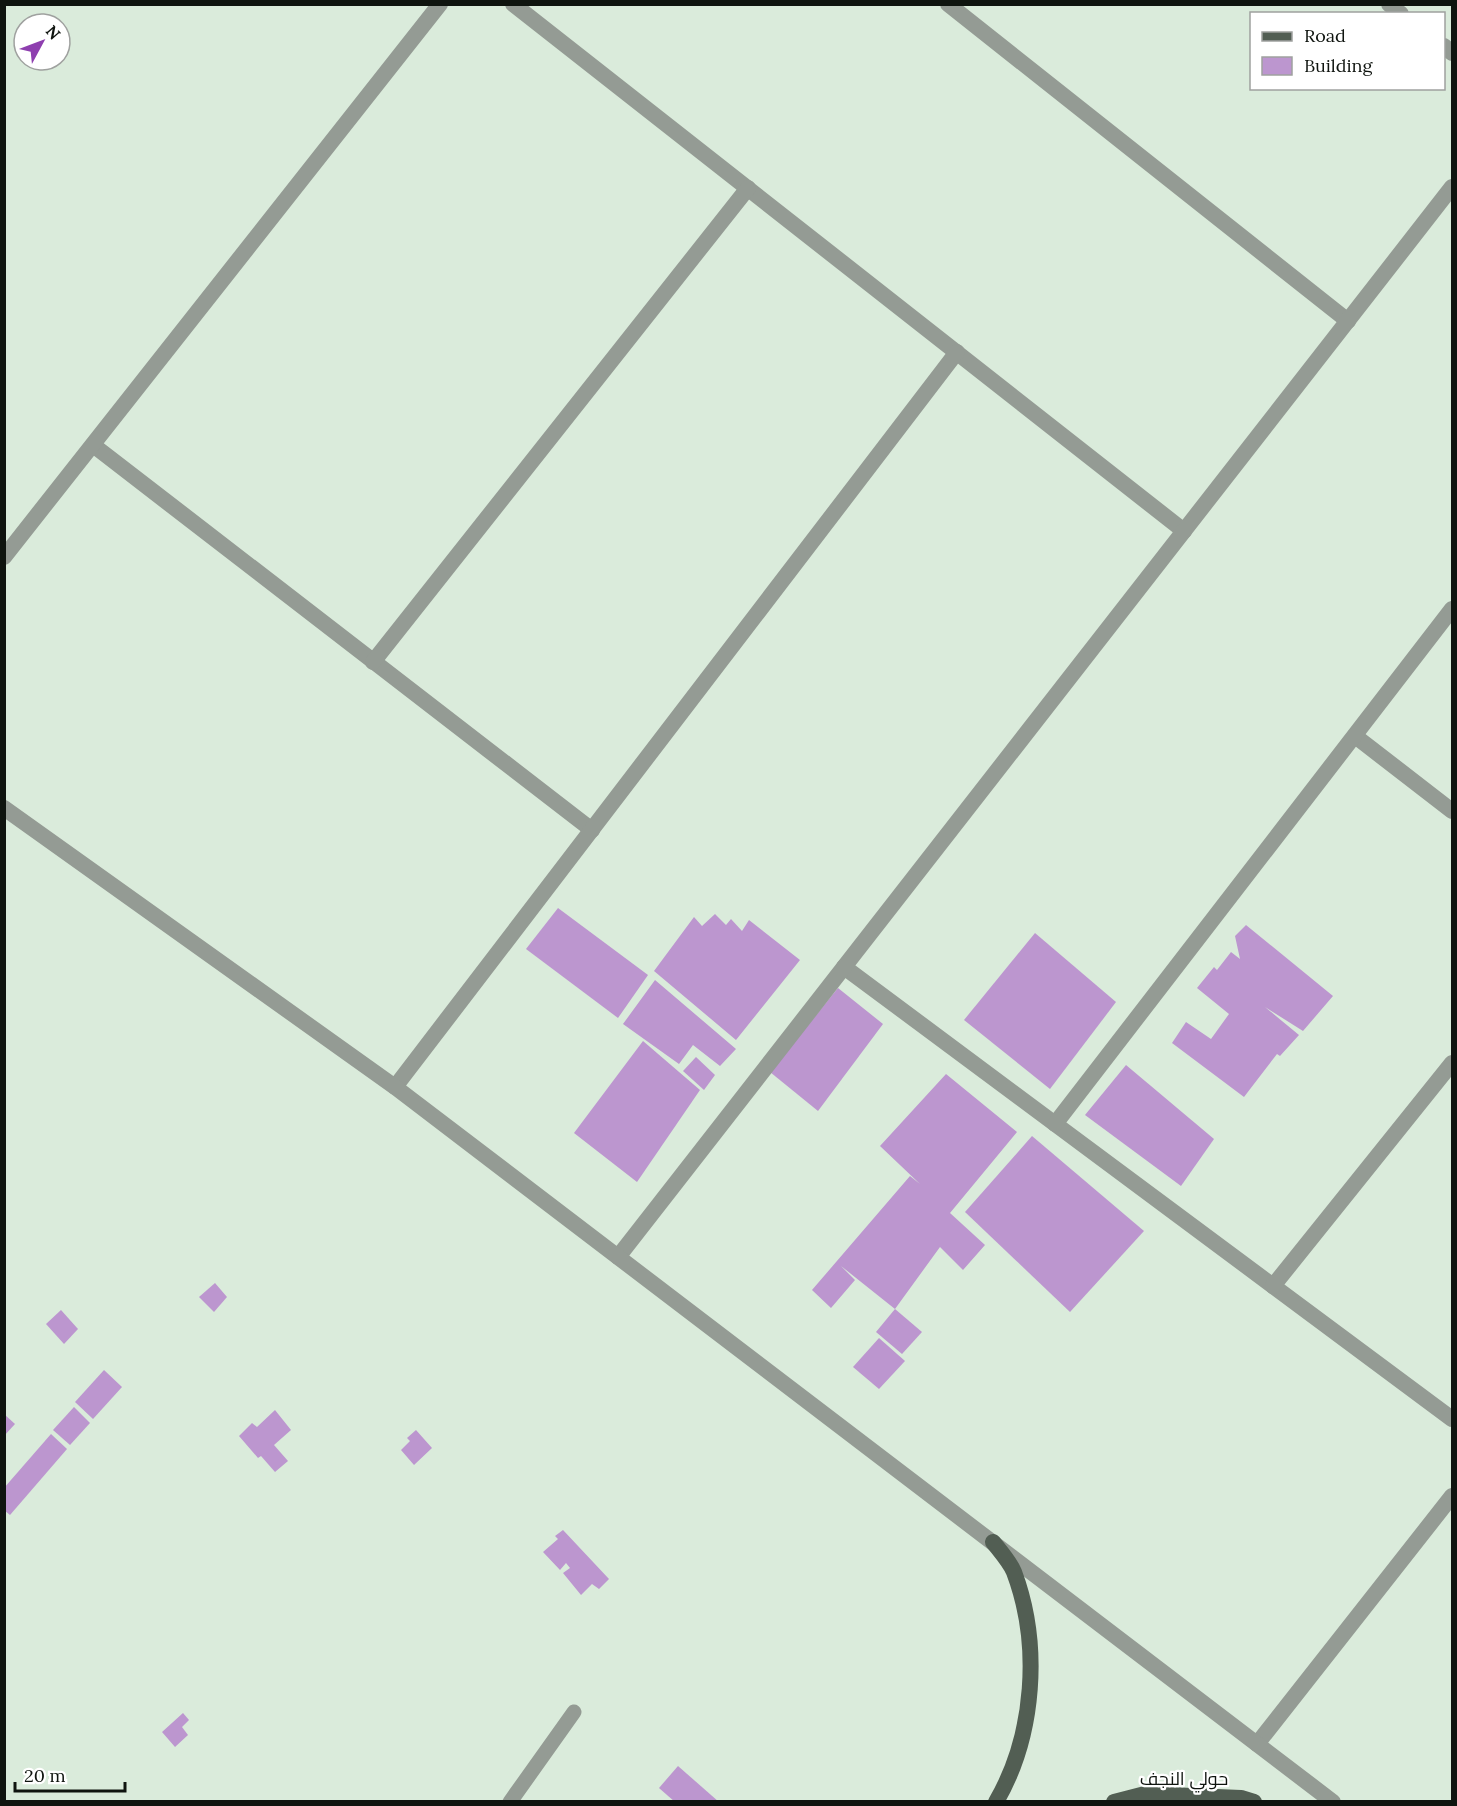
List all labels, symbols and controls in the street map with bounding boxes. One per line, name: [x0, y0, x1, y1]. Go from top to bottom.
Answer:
north arrow: [12, 12, 72, 72]
legend: [1250, 12, 1445, 90]
text: N: [42, 21, 65, 43]
text: Road: [1304, 24, 1346, 47]
text: Building: [1304, 54, 1374, 77]
scale bar: [15, 1755, 124, 1793]
text: 20 m: [24, 1764, 66, 1787]
street label: حولي النجف: [1140, 1767, 1228, 1793]

